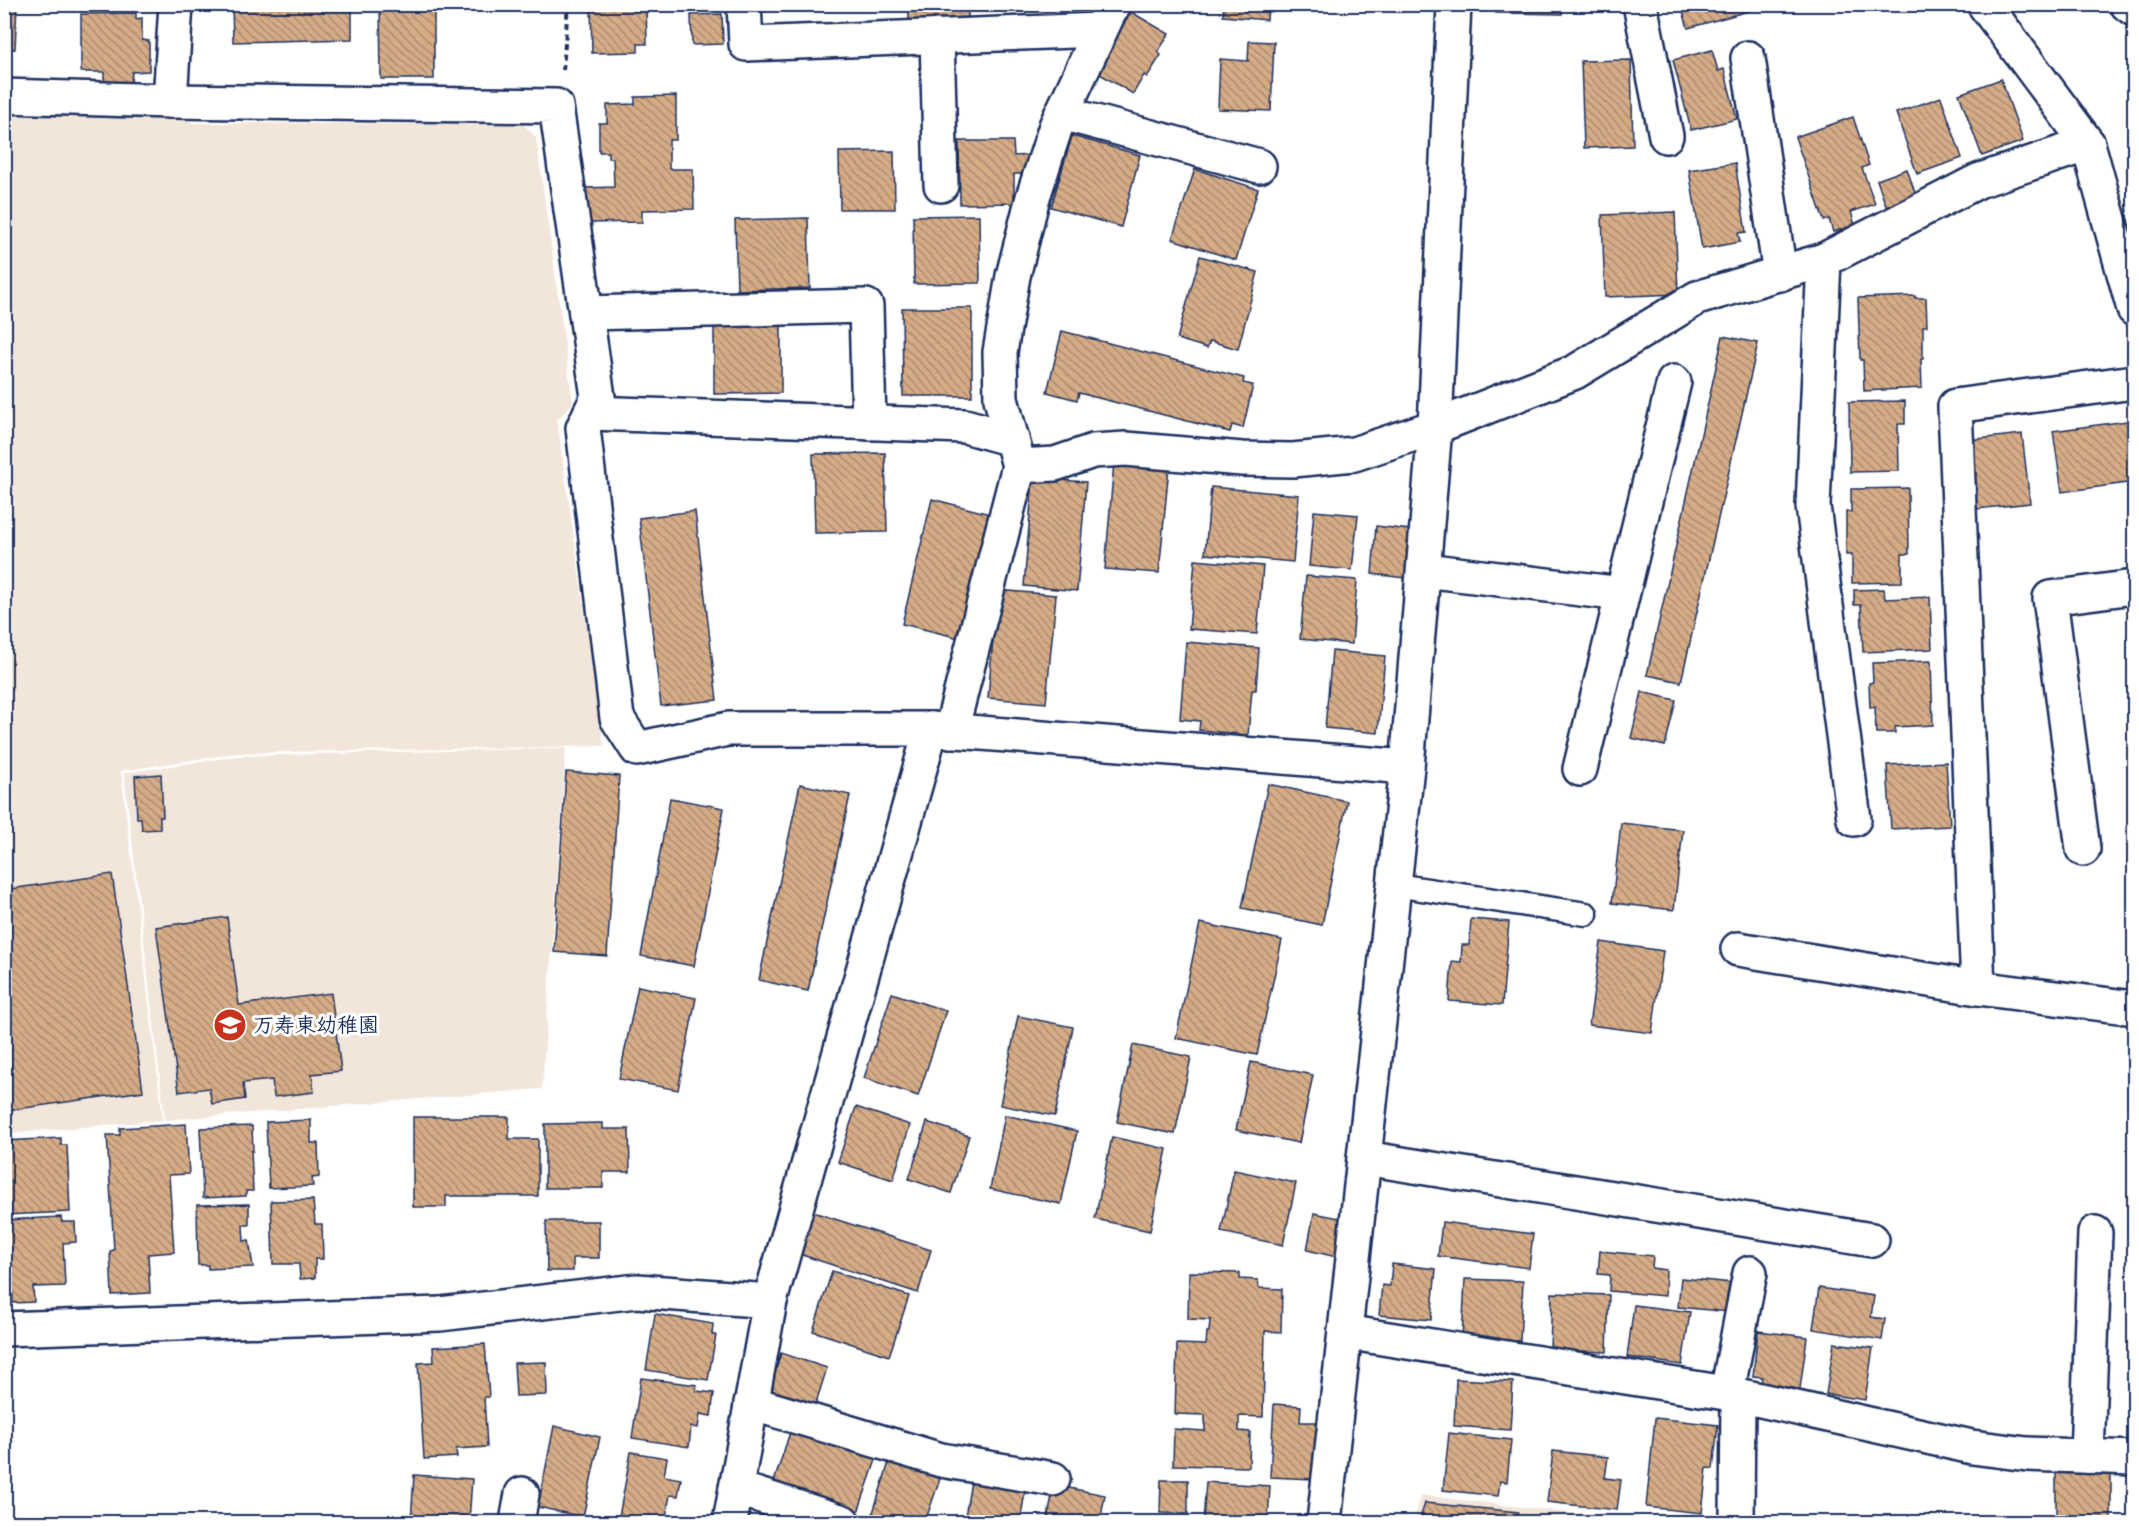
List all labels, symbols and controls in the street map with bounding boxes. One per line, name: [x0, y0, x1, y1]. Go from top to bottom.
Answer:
school or university icon: 万寿東幼稚園: [212, 1007, 248, 1043]
place label: 万寿東幼稚園: [253, 1012, 379, 1040]

